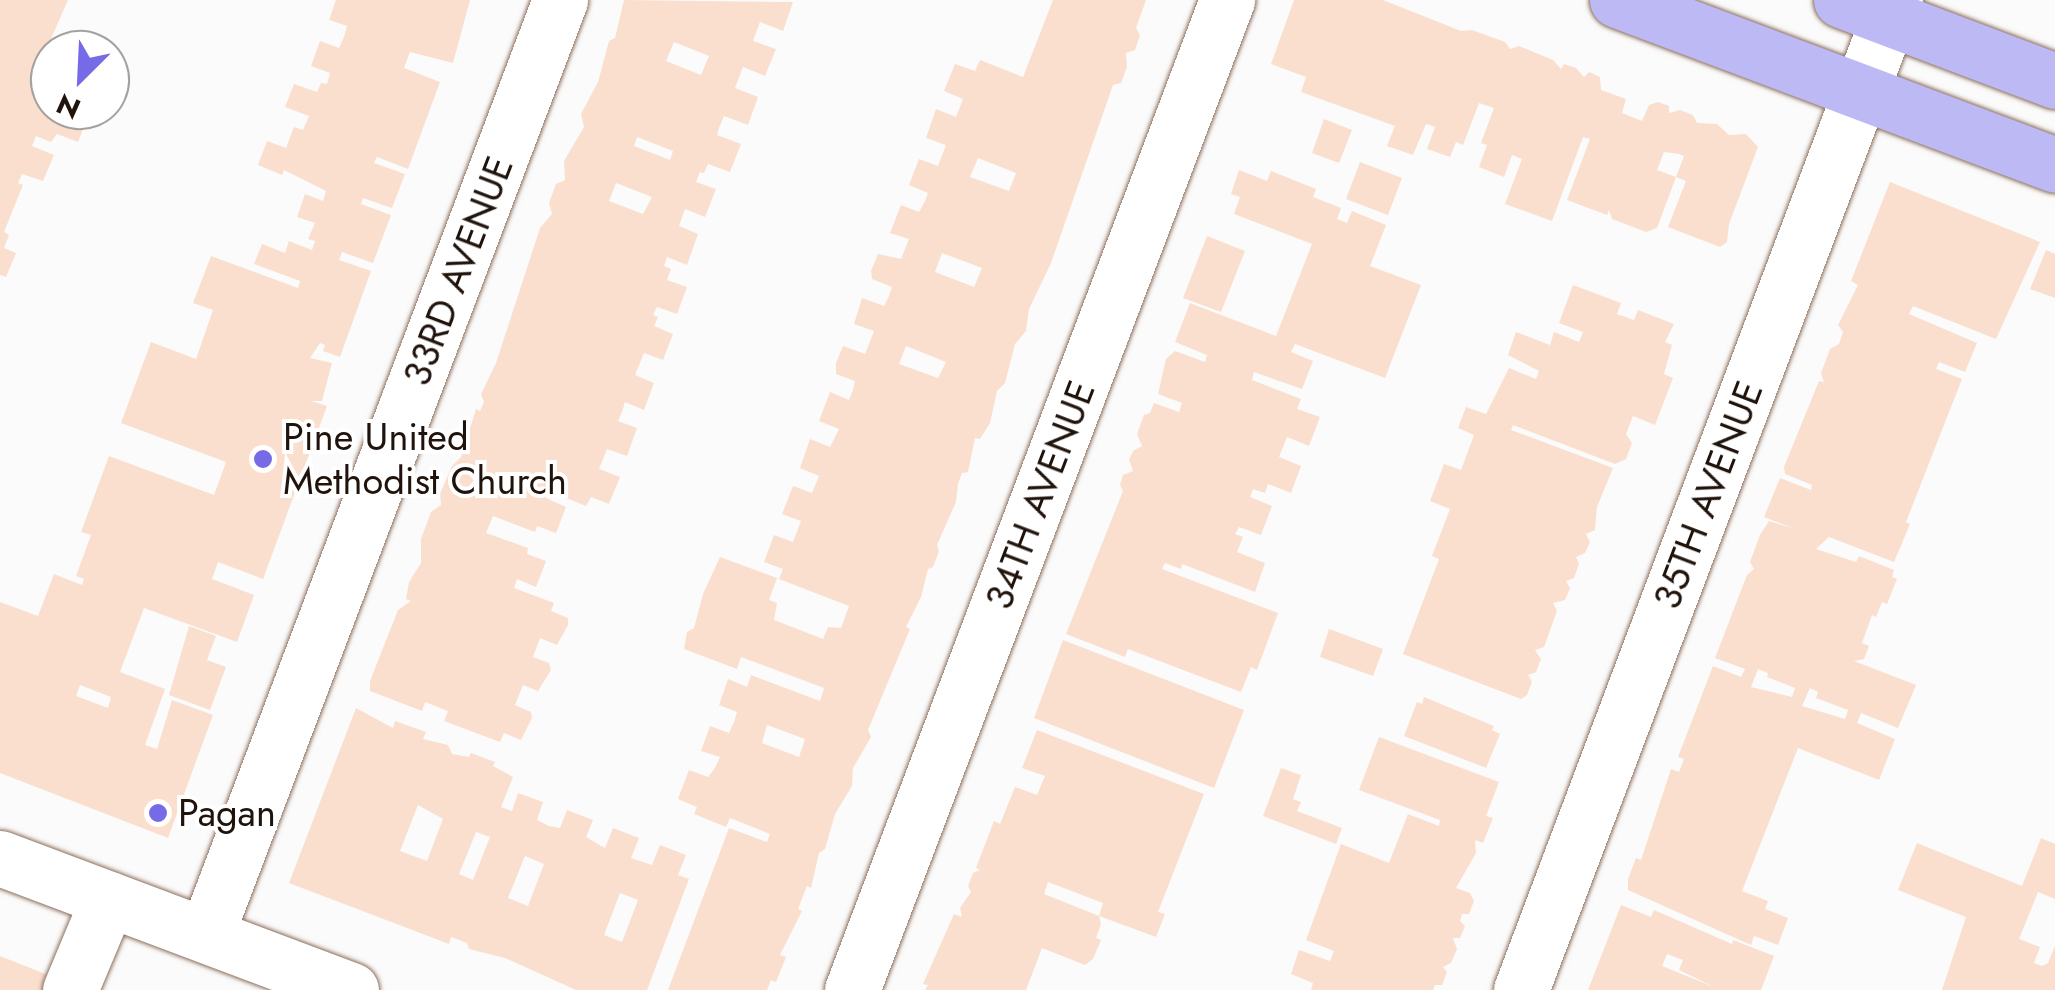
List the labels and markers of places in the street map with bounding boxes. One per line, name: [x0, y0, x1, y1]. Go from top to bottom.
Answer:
place label: Pine United Methodist Church: [283, 414, 567, 504]
marker: Pine United Methodist Church: [252, 448, 274, 470]
place label: Pagan: [178, 790, 276, 836]
marker: Pagan: [147, 802, 169, 824]

